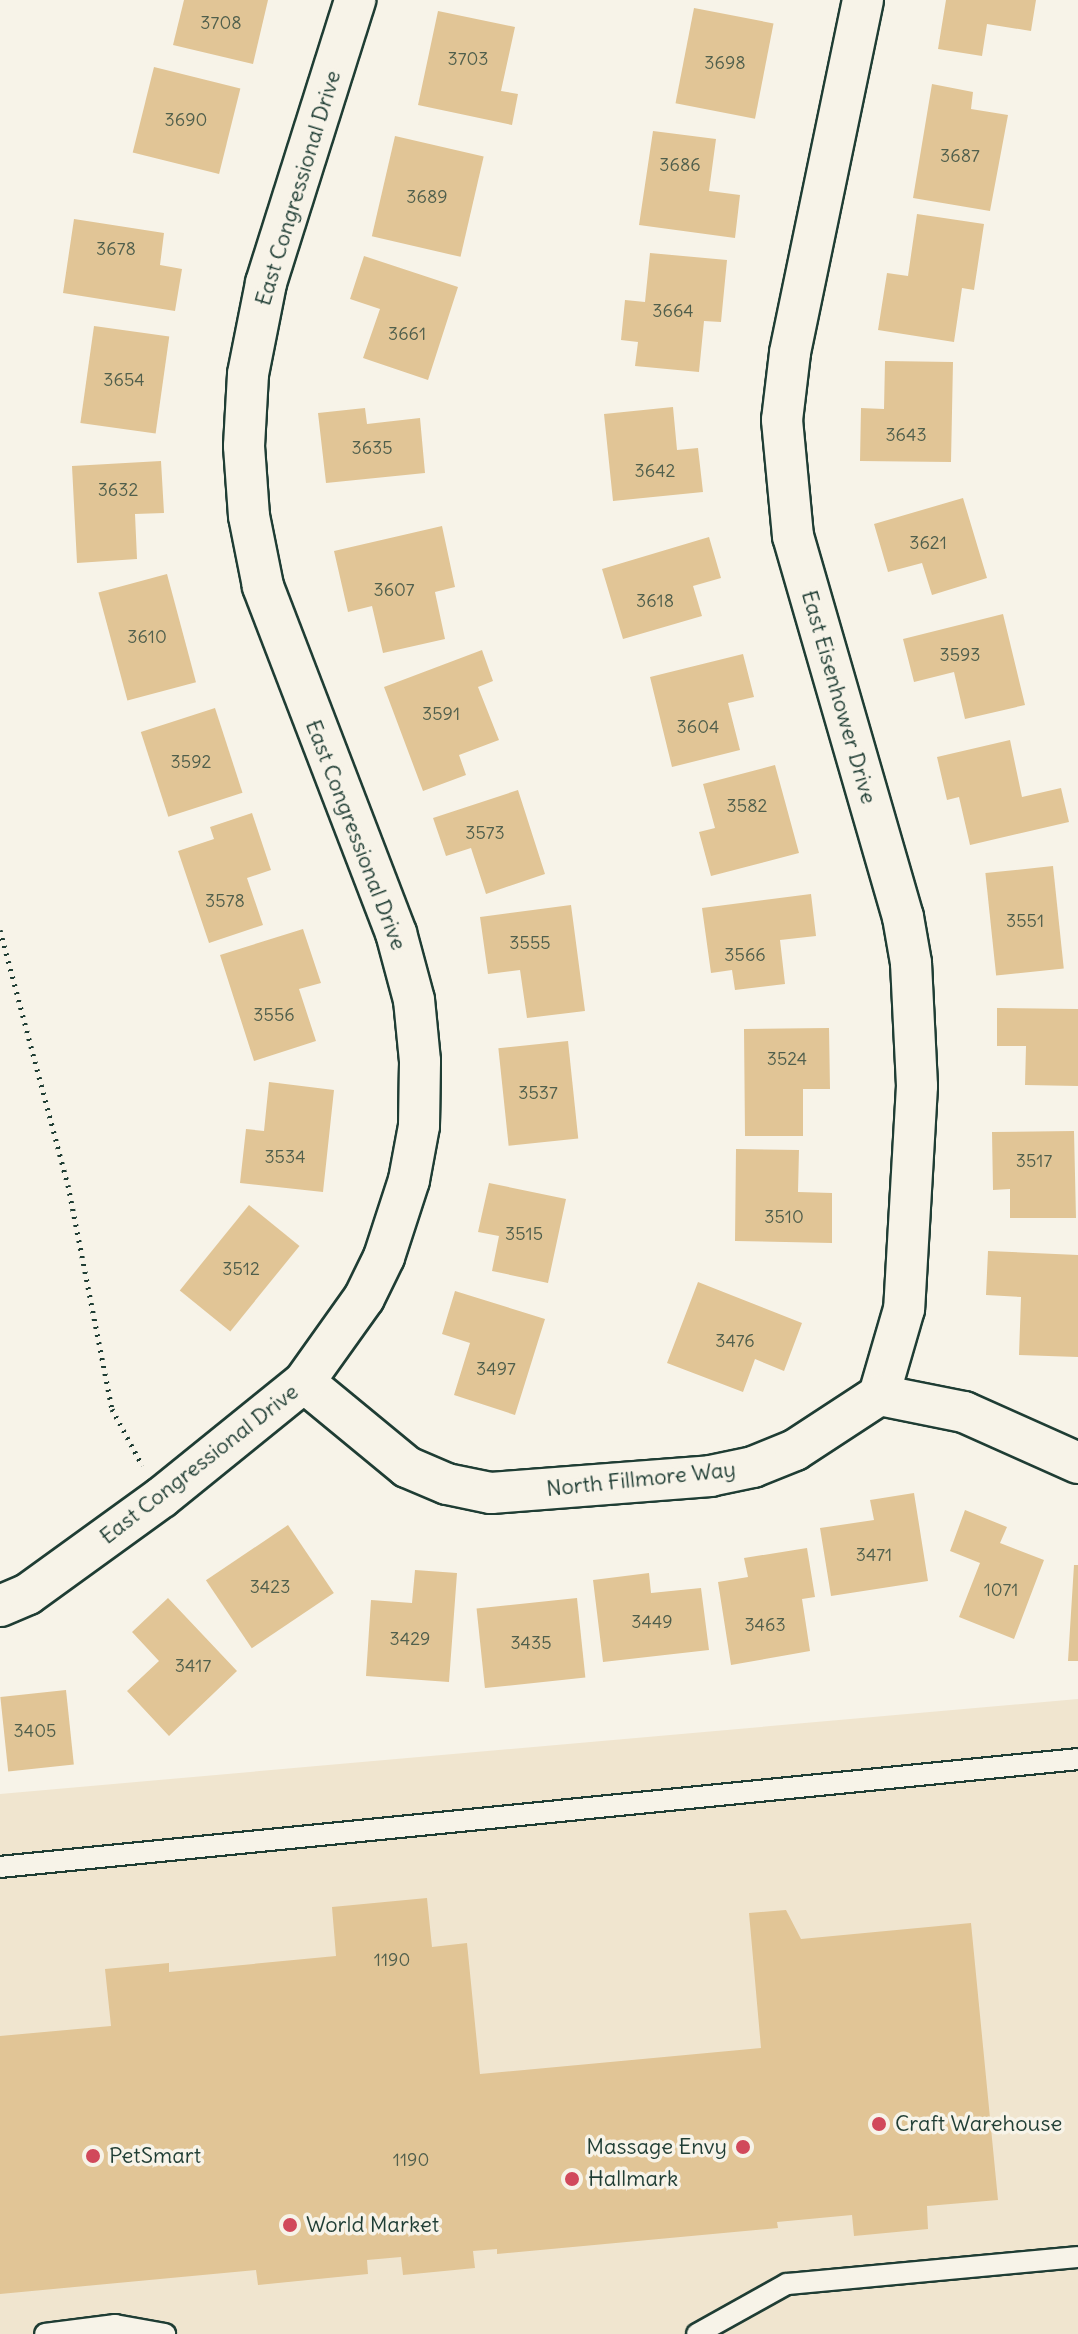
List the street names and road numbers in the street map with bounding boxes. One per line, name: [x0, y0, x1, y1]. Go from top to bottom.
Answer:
street label: East Congressional Drive: [250, 67, 346, 309]
street label: East Eisenhower Drive: [796, 587, 882, 807]
street label: East Congressional Drive: [300, 716, 412, 954]
street label: East Congressional Drive: [95, 1378, 303, 1550]
street label: North Fillmore Way: [545, 1456, 737, 1502]

